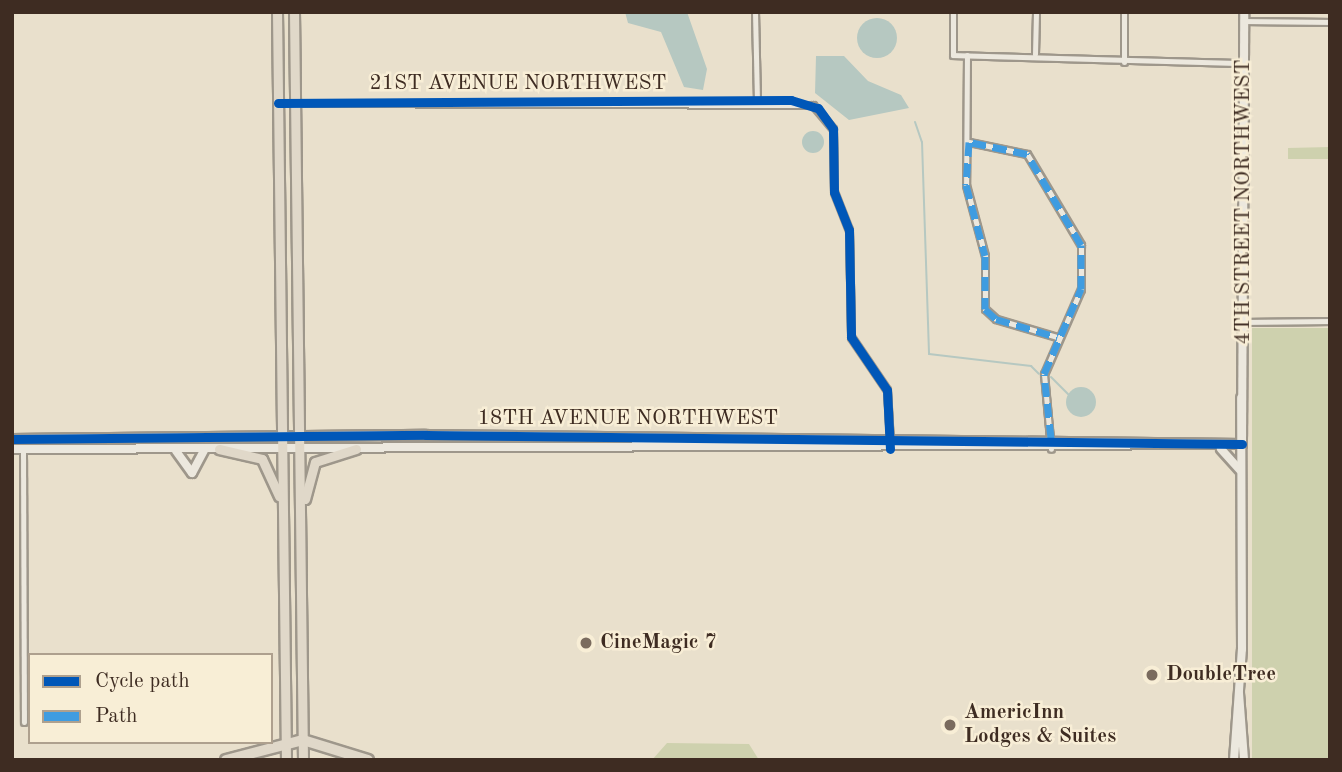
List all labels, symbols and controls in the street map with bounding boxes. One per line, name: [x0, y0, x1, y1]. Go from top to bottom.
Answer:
street label: 4TH STREET NORTHWEST: [1231, 60, 1257, 344]
street label: 21ST AVENUE NORTHWEST: [370, 71, 666, 97]
street label: 18TH AVENUE NORTHWEST: [478, 406, 778, 432]
place label: CineMagic 7: [600, 630, 717, 656]
marker: CineMagic 7: [578, 635, 594, 651]
legend: [28, 653, 273, 744]
place label: DoubleTree: [1166, 662, 1276, 688]
marker: DoubleTree: [1144, 667, 1160, 683]
text: Cycle path: [95, 671, 190, 692]
place label: AmericInn Lodges & Suites: [964, 700, 1116, 750]
text: Path: [95, 706, 138, 727]
marker: AmericInn Lodges & Suites: [942, 717, 958, 733]

